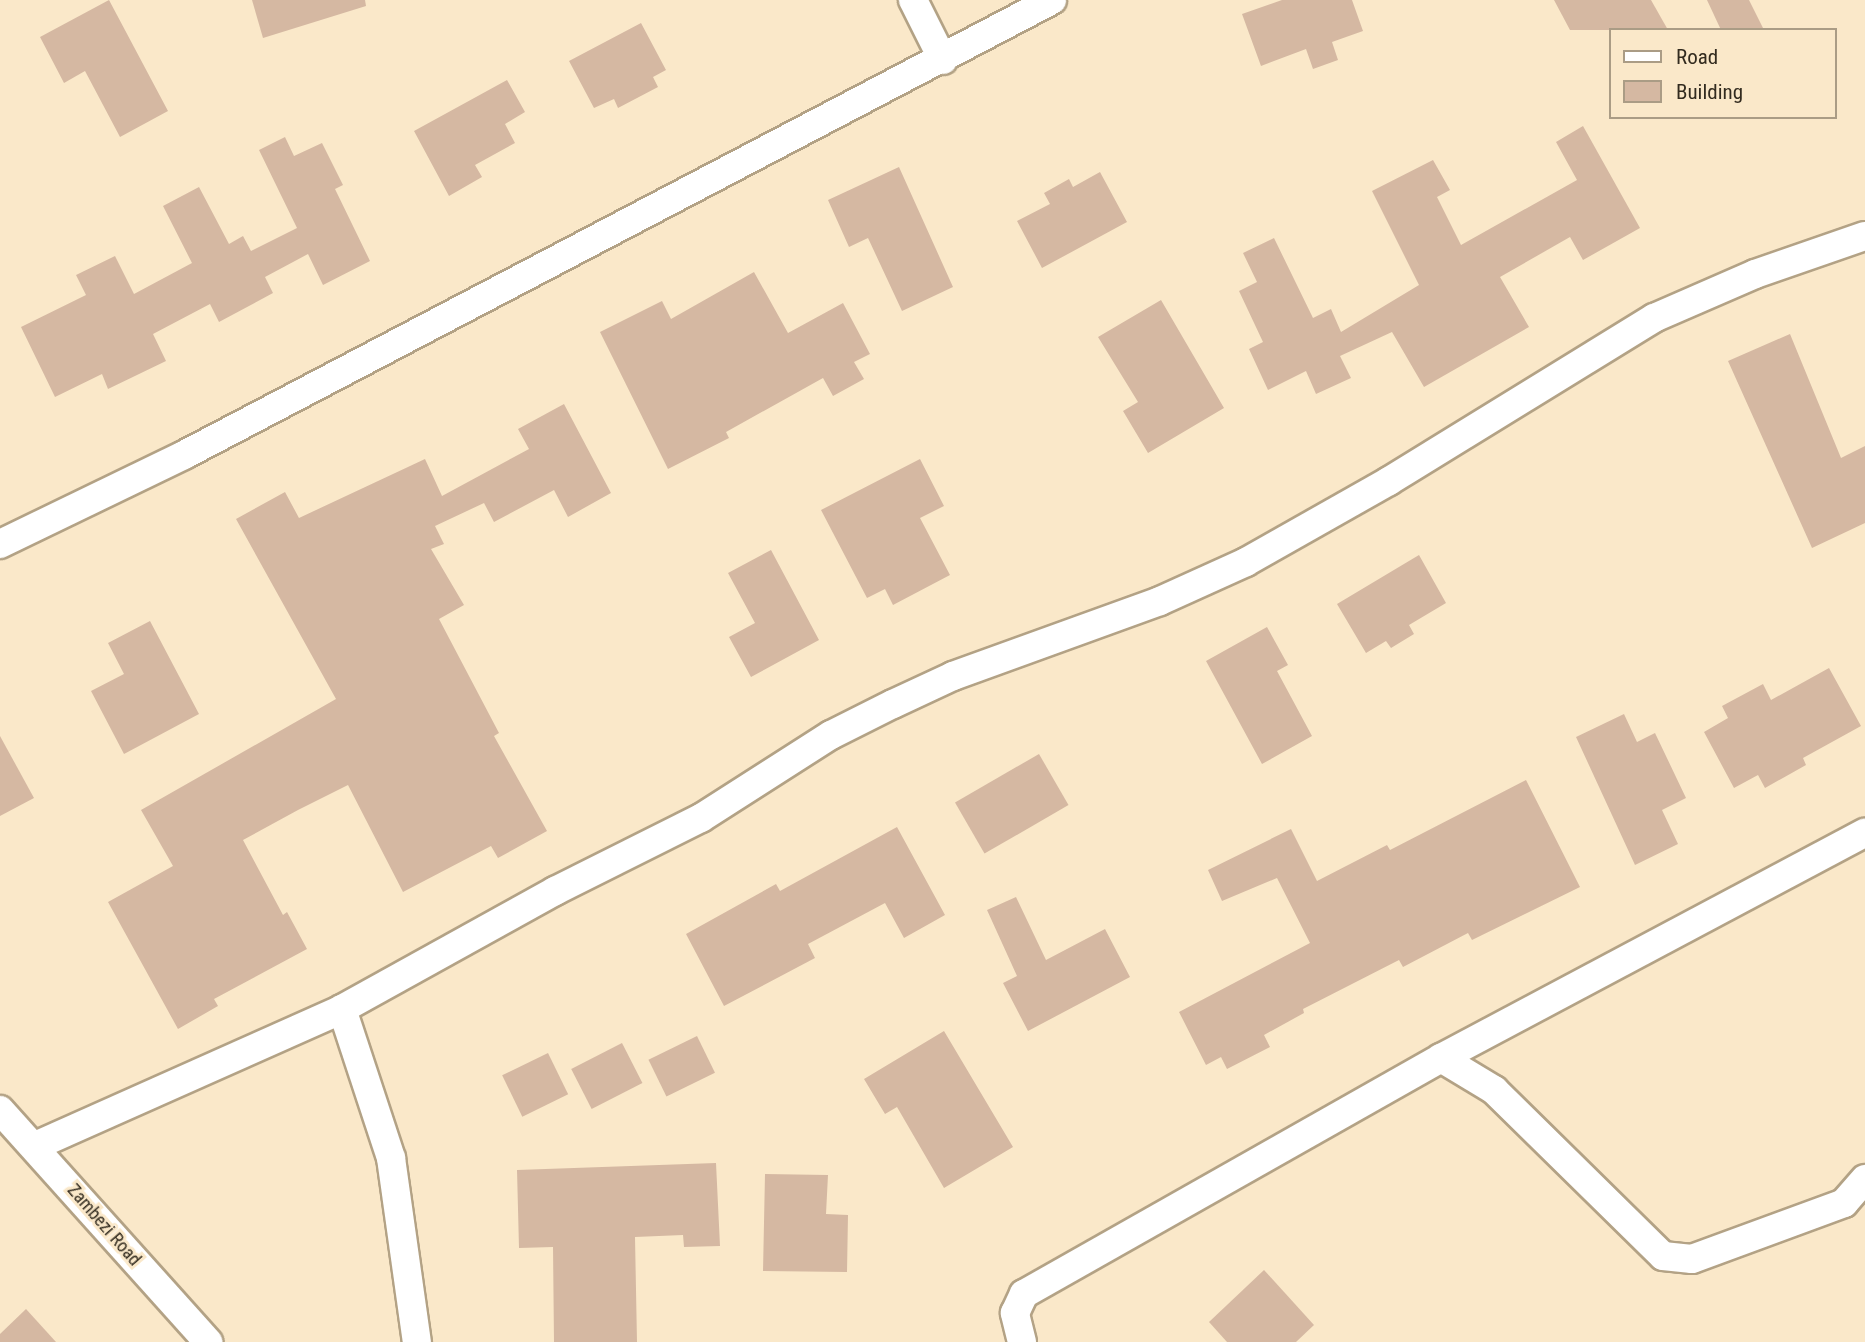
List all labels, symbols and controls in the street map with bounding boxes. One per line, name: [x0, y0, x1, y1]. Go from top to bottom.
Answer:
legend: [1610, 28, 1837, 119]
text: Road: [1676, 45, 1718, 69]
text: Building: [1676, 80, 1743, 104]
street label: Zambezi Road: [63, 1180, 145, 1270]

